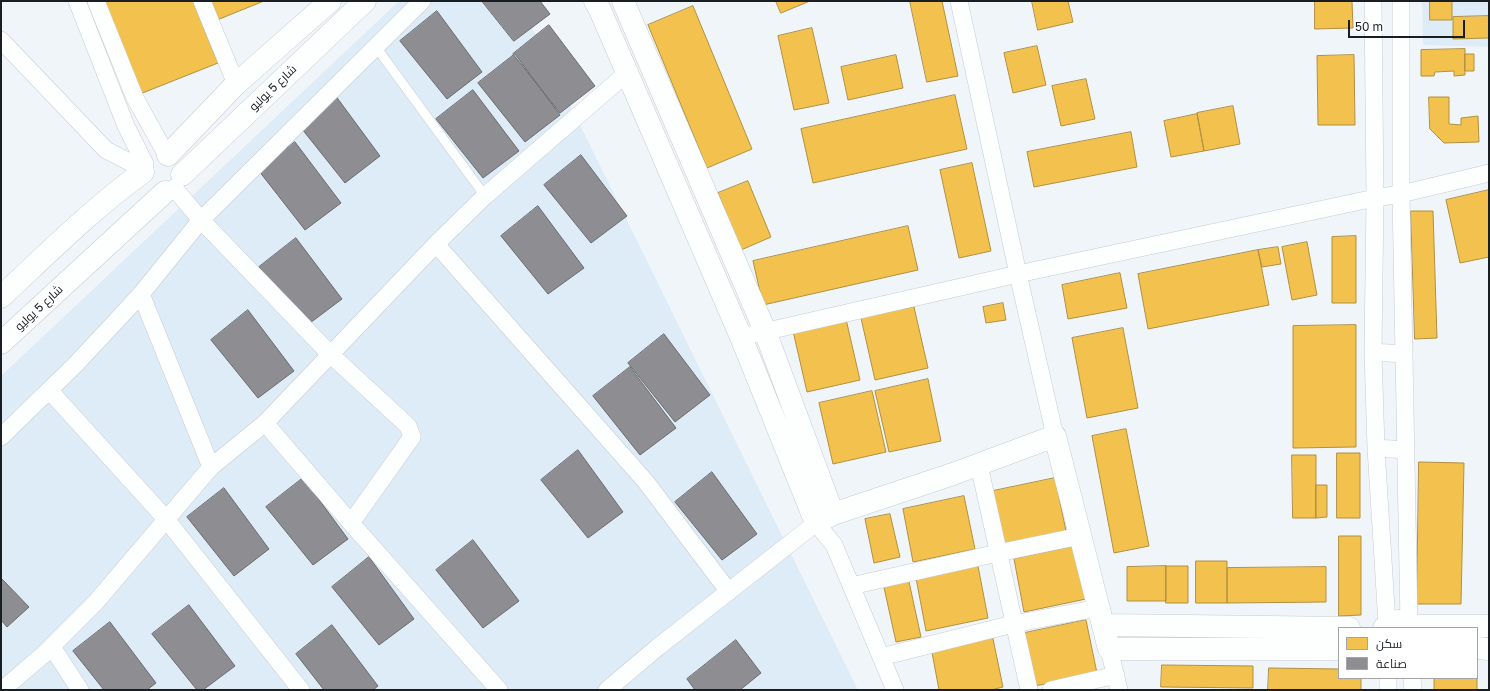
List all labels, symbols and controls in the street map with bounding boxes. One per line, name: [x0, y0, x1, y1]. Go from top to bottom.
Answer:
scale bar: [1350, 12, 1467, 38]
text: 50 m: [1355, 19, 1383, 34]
street label: شارع 5 يوليو: [246, 62, 300, 114]
street label: شارع 5 يوليو: [12, 282, 66, 334]
legend: [1338, 627, 1478, 679]
text: سكن: [1376, 636, 1402, 651]
text: صناعة: [1376, 656, 1407, 671]

